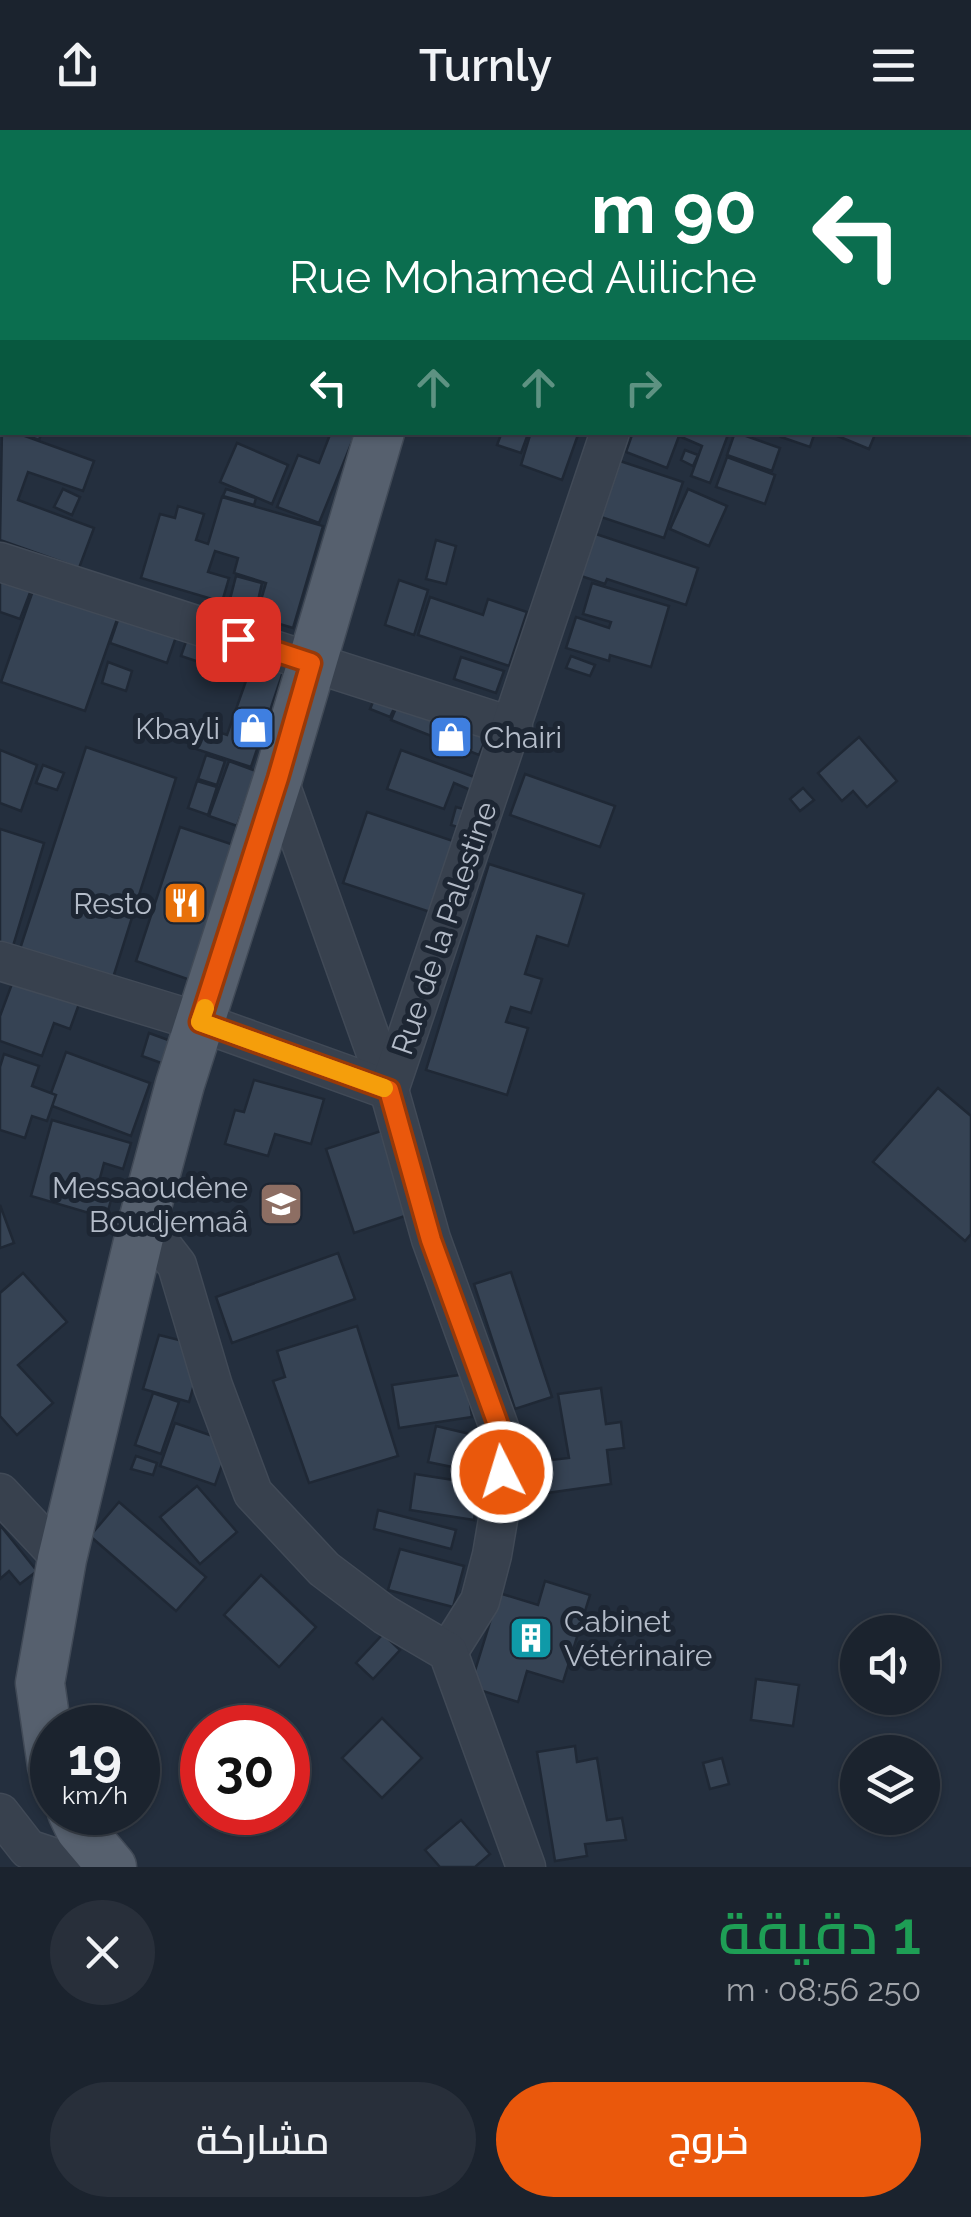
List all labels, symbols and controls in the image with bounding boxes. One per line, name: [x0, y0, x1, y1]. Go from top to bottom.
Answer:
icon: share: [50, 38, 105, 93]
icon: menu: [866, 38, 921, 93]
text: Turnly: [419, 39, 552, 92]
text: 90 m: [591, 167, 757, 249]
icon: left: [792, 170, 922, 300]
text: Rue Mohamed Aliliche: [289, 251, 757, 304]
icon: left: [301, 360, 356, 415]
icon: ahead: [406, 360, 461, 415]
icon: ahead: [511, 360, 566, 415]
icon: right: [616, 360, 671, 415]
pin: [196, 597, 281, 682]
icon: arrive: [211, 612, 266, 667]
shop icon: Kbayli: [230, 705, 276, 751]
place label: Kbayli: [135, 711, 220, 746]
shop icon: Chairi: [428, 714, 474, 760]
place label: Chairi: [484, 720, 562, 755]
street label: Rue de la Palestine: [384, 797, 504, 1059]
restaurant icon: Resto: [162, 880, 208, 926]
place label: Resto: [73, 886, 152, 921]
place label: Messaoudène Boudjemaâ: [52, 1170, 248, 1239]
school or university icon: Messaoudène Boudjemaâ: [258, 1181, 304, 1227]
position arrow: [450, 1420, 554, 1524]
place label: Cabinet Vétérinaire: [564, 1604, 712, 1673]
building icon: Cabinet Vétérinaire: [508, 1615, 554, 1661]
map controls: [840, 1615, 940, 1835]
button: sound: [840, 1615, 940, 1715]
speed limit sign: 30: [180, 1705, 310, 1835]
text: 19: [68, 1728, 122, 1787]
button: layers: [840, 1735, 940, 1835]
text: km/h: [62, 1780, 128, 1810]
text: 1 دقيقة: [718, 1898, 921, 1968]
button: close: [50, 1900, 155, 2005]
text: 250 m · 08:56: [726, 1971, 921, 2008]
button: مشاركة: [50, 2082, 476, 2197]
button: خروج: [496, 2082, 921, 2197]

